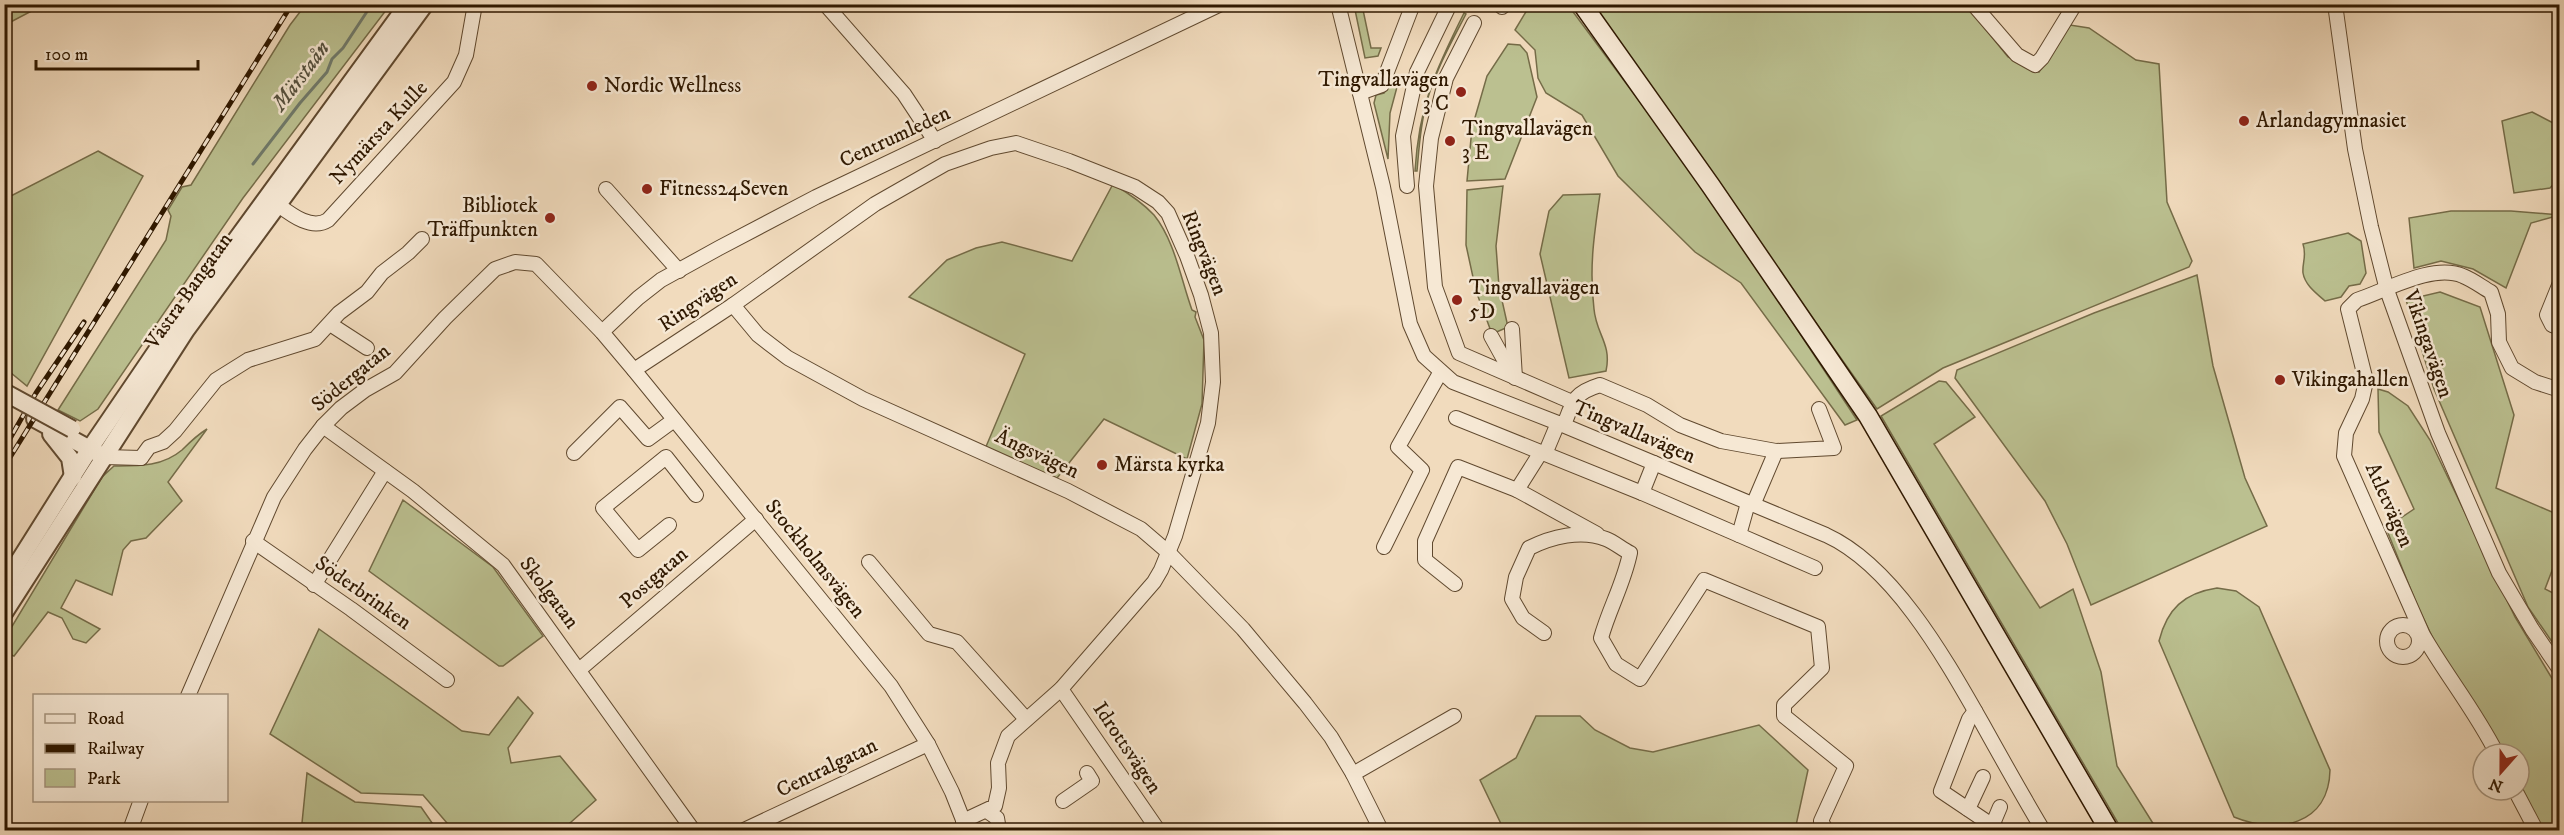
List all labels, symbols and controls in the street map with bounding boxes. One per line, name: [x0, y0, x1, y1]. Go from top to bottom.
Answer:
scale bar: [36, 33, 198, 71]
water label: Märstaån: [265, 36, 336, 118]
text: 100 m: [45, 44, 88, 66]
place label: Tingvallavägen 3 C: [1318, 67, 1449, 117]
place label: Nordic Wellness: [604, 73, 741, 99]
street label: Nymärsta Kulle: [324, 76, 434, 190]
marker: Nordic Wellness: [585, 79, 599, 93]
marker: Tingvallavägen 3 C: [1454, 85, 1468, 99]
street label: Centrumleden: [836, 100, 954, 174]
place label: Arlandagymnasiet: [2256, 108, 2407, 134]
marker: Arlandagymnasiet: [2237, 114, 2251, 128]
place label: Tingvallavägen 3 E: [1462, 116, 1593, 166]
marker: Tingvallavägen 3 E: [1443, 134, 1457, 148]
place label: Fitness24Seven: [659, 176, 789, 202]
marker: Fitness24Seven: [640, 182, 654, 196]
place label: Bibliotek Träffpunkten: [427, 193, 539, 243]
street label: Ringvägen: [1175, 207, 1233, 299]
marker: Bibliotek Träffpunkten: [543, 211, 557, 225]
street label: Västra Bangatan: [139, 228, 239, 355]
street label: Ringvägen: [654, 266, 742, 338]
place label: Tingvallavägen 5D: [1469, 275, 1600, 325]
street label: Vikingavägen: [2397, 286, 2459, 401]
marker: Tingvallavägen 5D: [1450, 293, 1464, 307]
street label: Södergatan: [306, 338, 396, 418]
place label: Vikingahallen: [2291, 367, 2409, 393]
marker: Vikingahallen: [2273, 373, 2287, 387]
street label: Tingvallavägen: [1569, 395, 1699, 469]
street label: Ängsvägen: [991, 422, 1084, 485]
place label: Märsta kyrka: [1114, 452, 1225, 478]
marker: Märsta kyrka: [1095, 458, 1109, 472]
street label: Atletvägen: [2359, 459, 2419, 551]
street label: Stockholmsvägen: [759, 494, 871, 624]
street label: Postgatan: [615, 541, 693, 615]
street label: Söderbrinken: [310, 550, 416, 636]
street label: Skolgatan: [514, 552, 584, 634]
legend: [33, 694, 228, 802]
street label: Idrottsvägen: [1087, 697, 1167, 799]
text: Road: [87, 708, 124, 730]
street label: Centralgatan: [772, 732, 882, 804]
text: Railway: [87, 738, 145, 760]
north arrow: [2471, 742, 2531, 802]
text: Park: [87, 768, 121, 790]
text: N: [2486, 773, 2506, 797]

